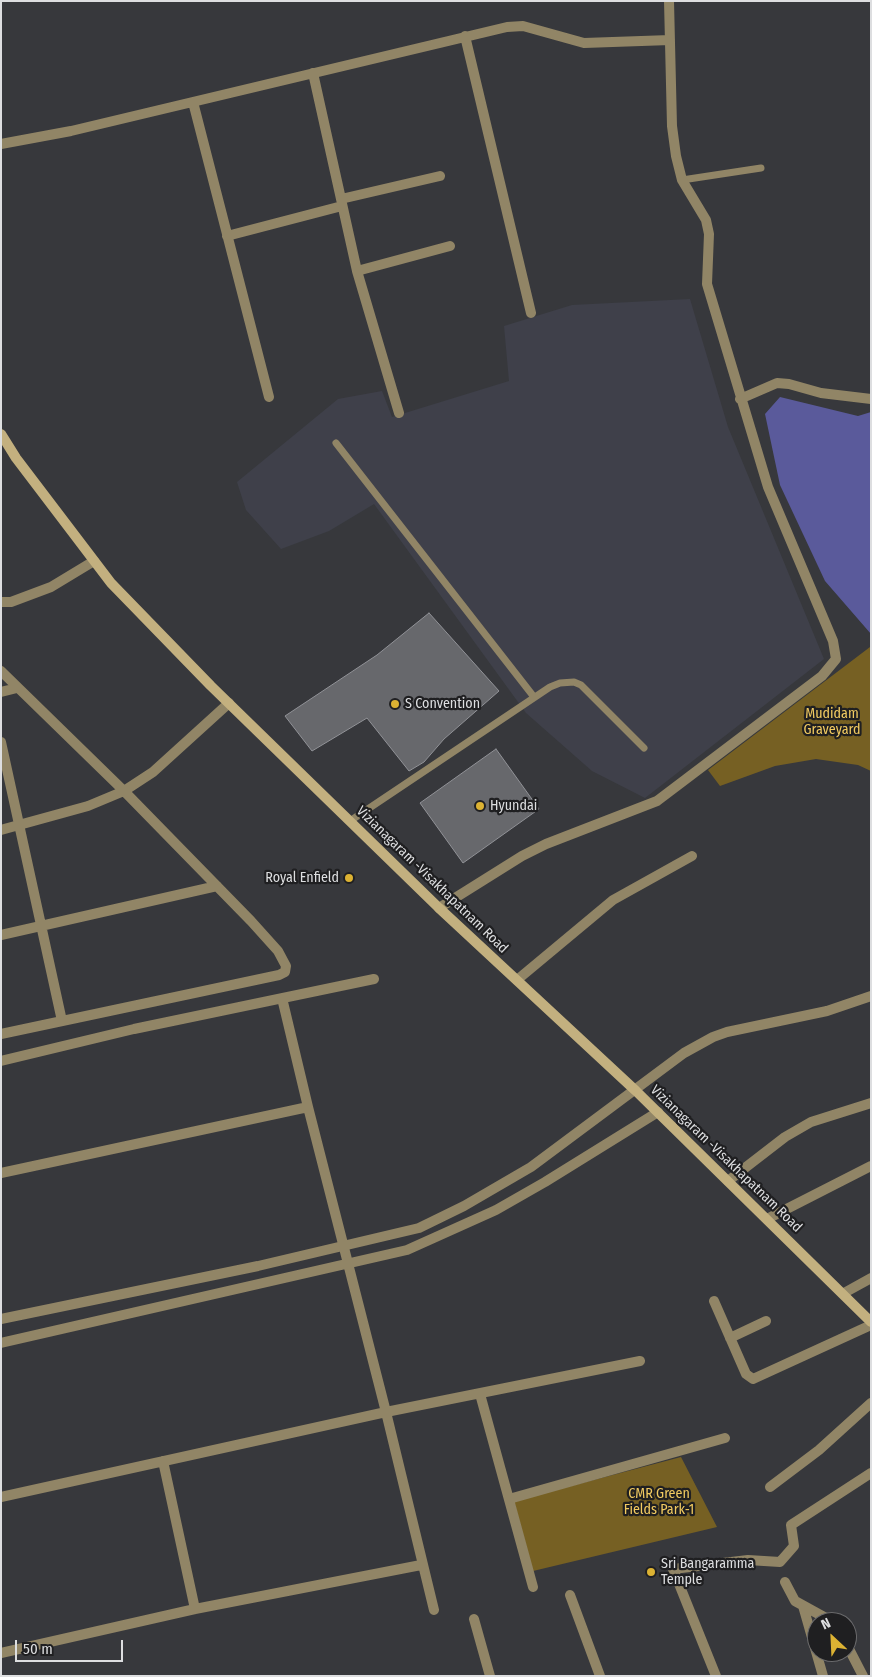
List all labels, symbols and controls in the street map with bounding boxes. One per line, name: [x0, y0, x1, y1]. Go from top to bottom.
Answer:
place label: S Convention: [405, 696, 480, 712]
marker: S Convention: [389, 698, 401, 710]
park label: Mudidam Graveyard: [803, 706, 861, 739]
place label: Hyundai: [490, 798, 537, 814]
marker: Hyundai: [474, 800, 486, 812]
street label: Vizianagaram -Visakhapatnam Road: [353, 803, 511, 957]
place label: Royal Enfield: [265, 870, 339, 886]
marker: Royal Enfield: [343, 872, 355, 884]
street label: Vizianagaram -Visakhapatnam Road: [647, 1082, 805, 1236]
park label: CMR Green Fields Park-1: [624, 1486, 694, 1518]
place label: Sri Bangaramma Temple: [661, 1556, 754, 1588]
marker: Sri Bangaramma Temple: [645, 1566, 657, 1578]
north arrow: [807, 1612, 857, 1662]
text: N: [818, 1614, 833, 1633]
scale bar: [18, 1630, 125, 1662]
text: 50 m: [23, 1640, 53, 1658]

